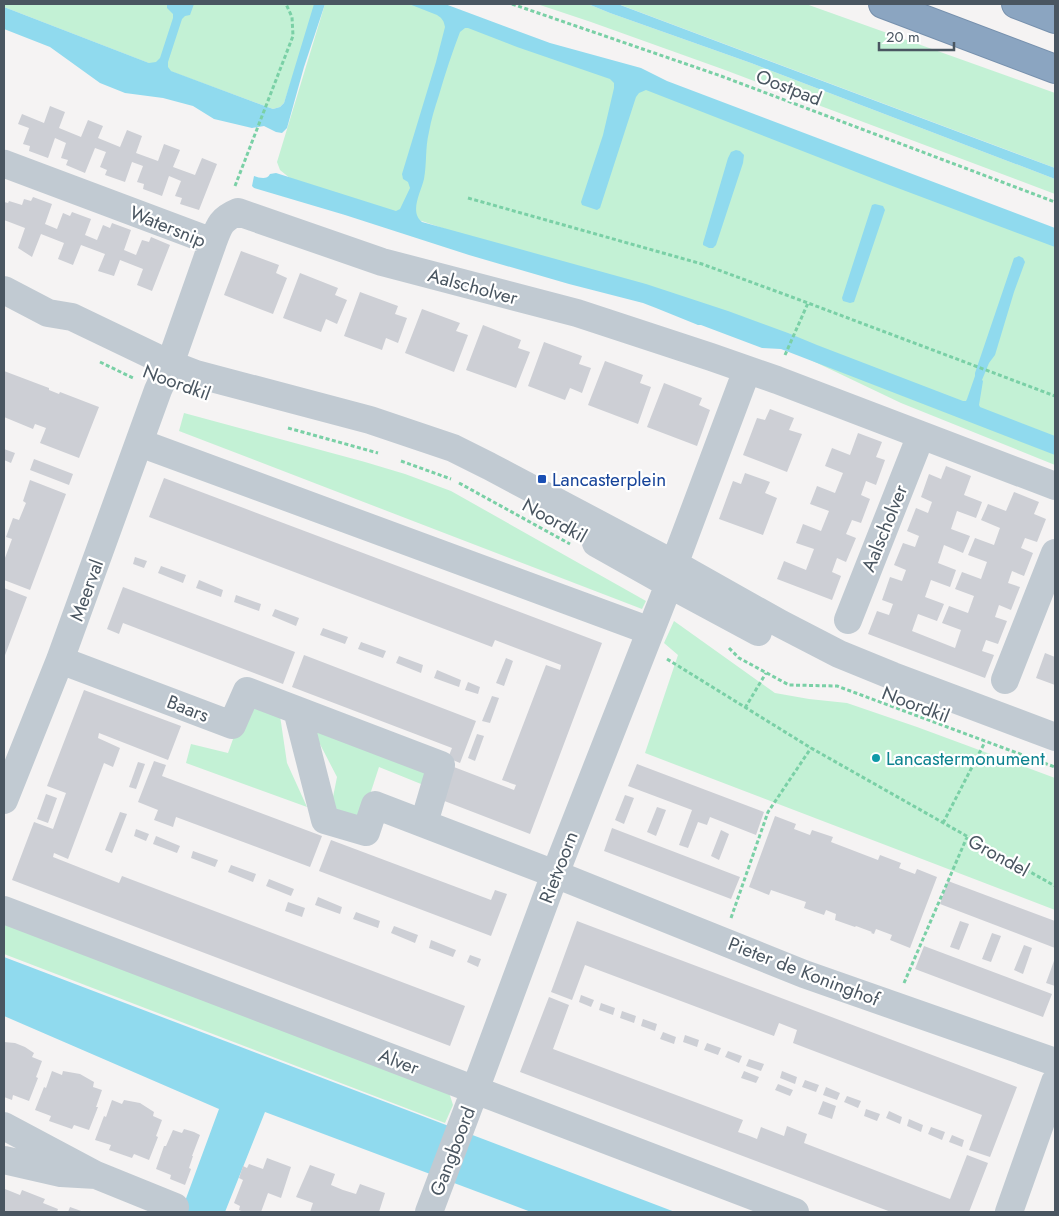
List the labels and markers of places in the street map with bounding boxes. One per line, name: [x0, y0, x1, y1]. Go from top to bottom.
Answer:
place label: Lancasterplein: [552, 466, 666, 493]
marker: Lancasterplein: [536, 473, 548, 485]
place label: Lancastermonument: [886, 745, 1045, 772]
marker: Lancastermonument: [870, 752, 882, 764]

